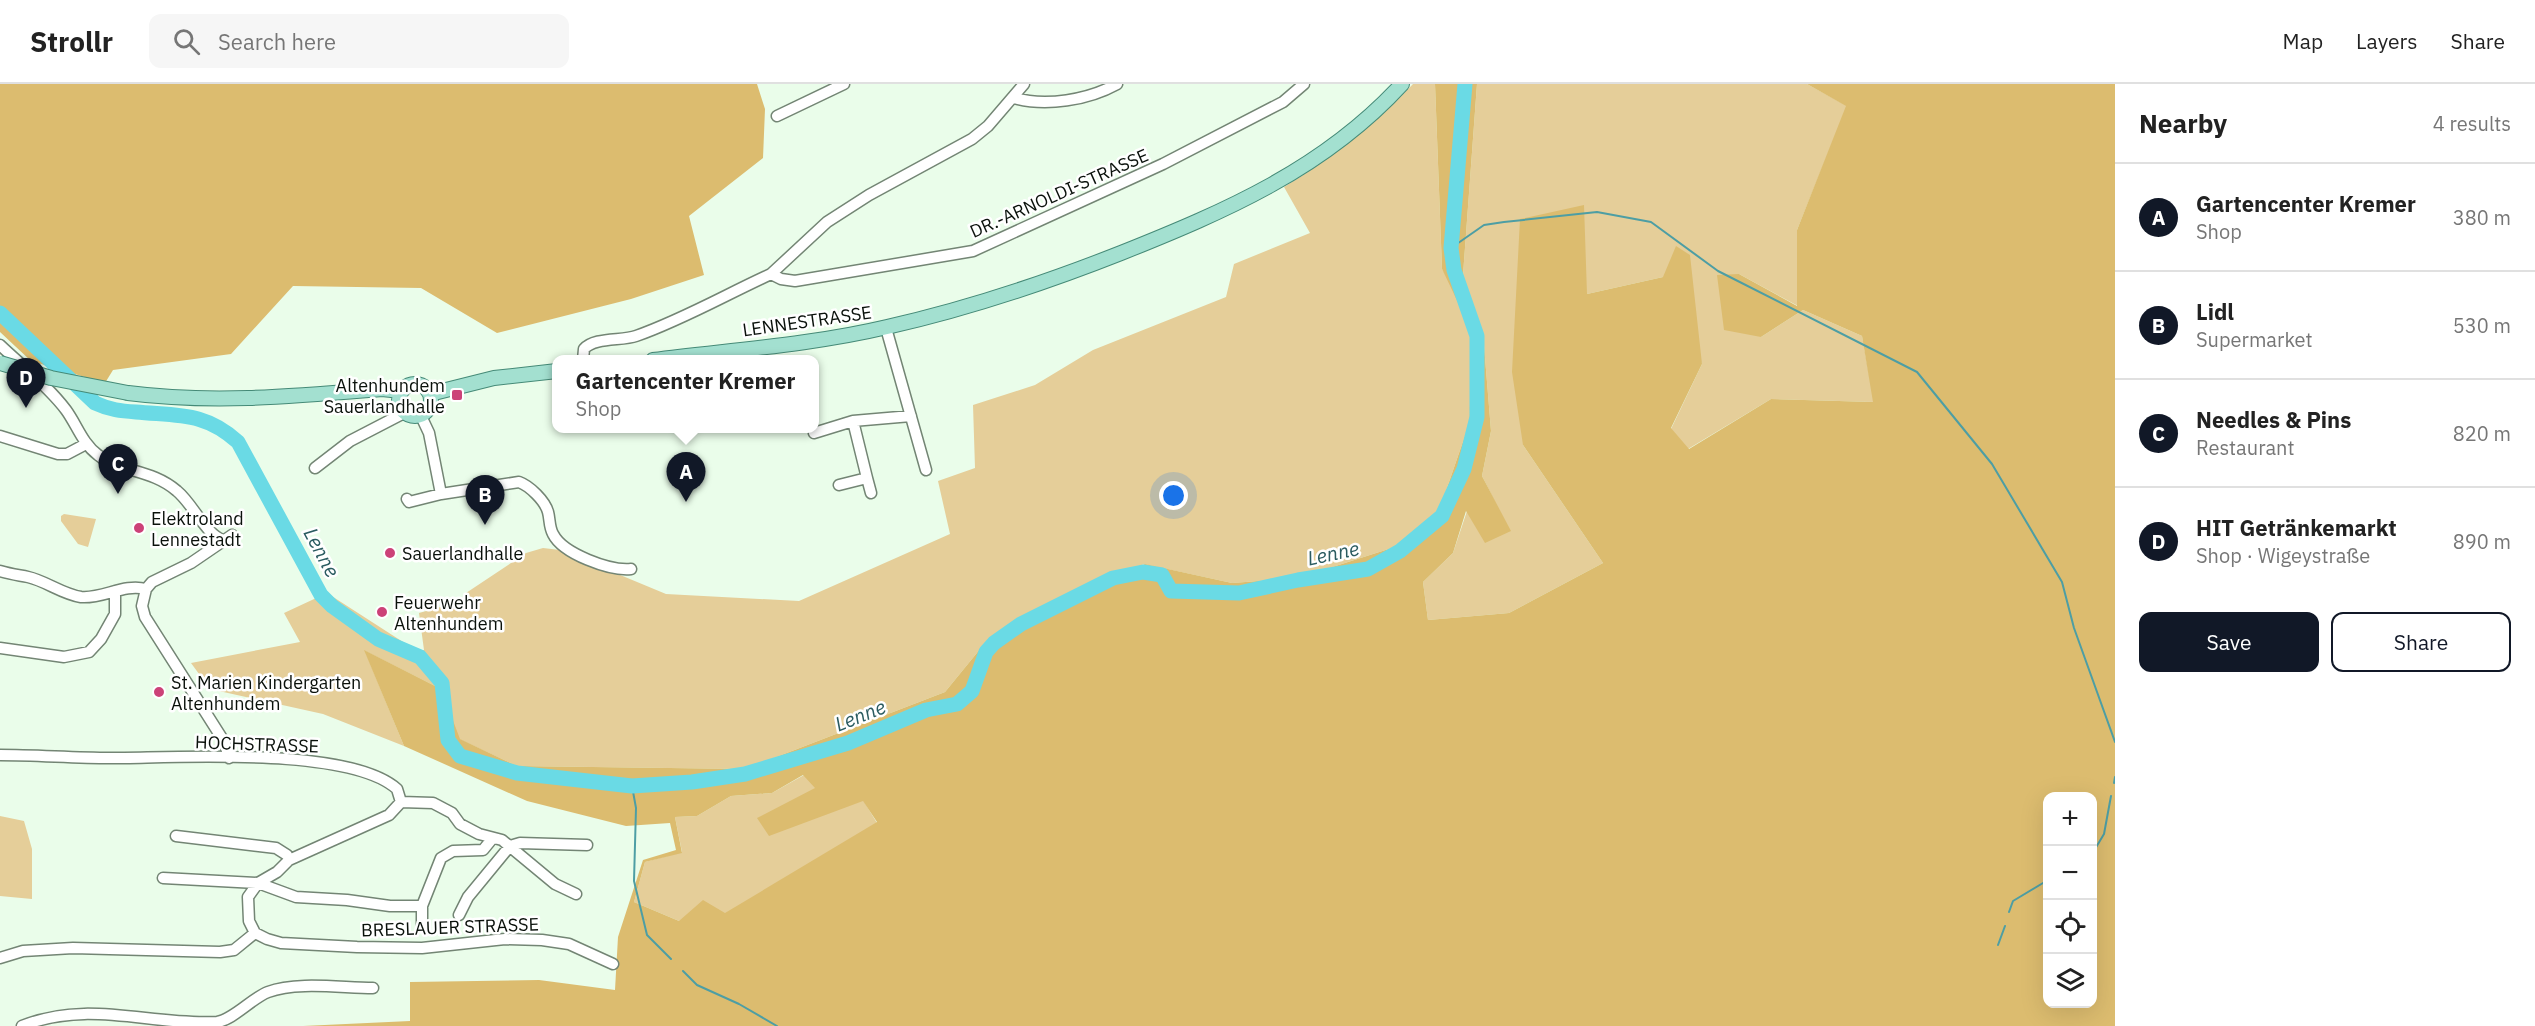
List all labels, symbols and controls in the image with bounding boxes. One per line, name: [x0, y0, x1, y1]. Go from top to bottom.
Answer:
search box: [149, 14, 569, 68]
text: Strollr: [30, 23, 113, 60]
icon: search: [170, 25, 203, 58]
text: Search here: [218, 27, 336, 56]
text: Map: [2283, 27, 2323, 55]
text: Layers: [2356, 27, 2418, 55]
text: Share: [2451, 27, 2505, 55]
text: Nearby: [2139, 106, 2227, 140]
text: 4 results: [2433, 110, 2511, 137]
street label: DR.-ARNOLDI-STRASSE: [966, 143, 1152, 243]
text: Gartencenter Kremer: [2196, 189, 2416, 218]
text: A: [2152, 204, 2165, 231]
text: 380 m: [2453, 204, 2511, 231]
text: Shop: [2196, 218, 2242, 245]
text: Lidl: [2196, 297, 2234, 326]
street label: LENNESTRASSE: [741, 301, 873, 341]
text: B: [2152, 312, 2165, 339]
text: 530 m: [2453, 312, 2511, 339]
text: Supermarket: [2196, 326, 2313, 353]
popup: [552, 355, 819, 433]
pin: D: [6, 358, 46, 408]
text: Gartencenter Kremer: [576, 366, 795, 395]
place label: Altenhundem Sauerlandhalle: [324, 374, 445, 418]
marker: Altenhundem Sauerlandhalle: [450, 388, 464, 402]
text: Shop: [576, 395, 621, 422]
text: Needles & Pins: [2196, 405, 2351, 434]
text: C: [2152, 420, 2165, 447]
text: 820 m: [2453, 420, 2511, 447]
text: Restaurant: [2196, 434, 2294, 461]
pin: C: [98, 444, 138, 494]
pin: A: [666, 452, 706, 502]
pin: B: [466, 476, 504, 525]
your location: [1159, 481, 1188, 510]
place label: Elektroland Lennestadt: [151, 507, 244, 551]
text: HIT Getränkemarkt: [2196, 513, 2397, 542]
marker: Elektroland Lennestadt: [132, 521, 146, 535]
water label: Lenne: [298, 523, 346, 581]
text: D: [2152, 528, 2165, 555]
text: 890 m: [2453, 528, 2511, 555]
water label: Lenne: [1305, 534, 1361, 572]
place label: Sauerlandhalle: [402, 542, 523, 565]
text: Shop · Wigeystraße: [2196, 542, 2370, 569]
marker: Sauerlandhalle: [383, 546, 397, 560]
place label: Feuerwehr Altenhundem: [394, 591, 503, 635]
marker: Feuerwehr Altenhundem: [375, 605, 389, 619]
button: Save: [2139, 612, 2319, 672]
button: Share: [2331, 612, 2511, 672]
place label: St. Marien Kindergarten Altenhundem: [171, 671, 361, 715]
marker: St. Marien Kindergarten Altenhundem: [152, 685, 166, 699]
water label: Lenne: [831, 693, 889, 737]
street label: HOCHSTRASSE: [195, 730, 319, 758]
map controls: [2043, 792, 2097, 1008]
button: +: [2043, 792, 2097, 846]
button: −: [2043, 846, 2097, 900]
button: locate: [2043, 900, 2097, 954]
street label: BRESLAUER STRASSE: [361, 912, 539, 942]
button: layers: [2043, 954, 2097, 1008]

